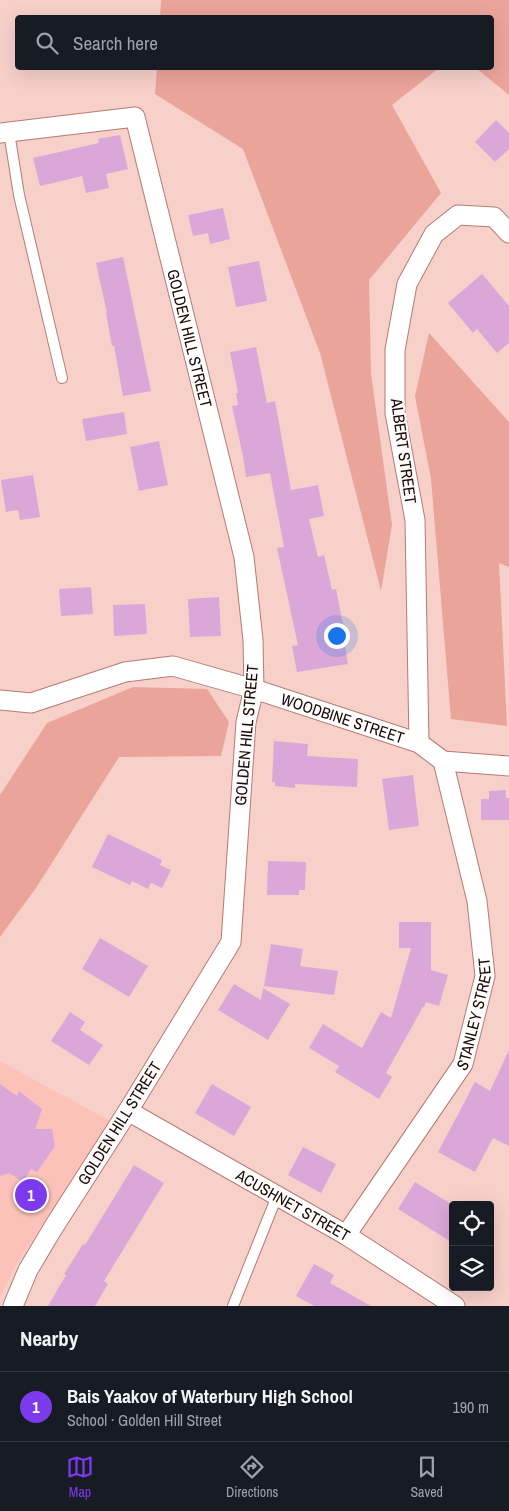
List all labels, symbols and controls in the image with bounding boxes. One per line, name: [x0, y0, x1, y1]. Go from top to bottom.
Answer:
search box: [15, 15, 494, 70]
icon: search: [33, 29, 61, 57]
text: Search here: [73, 30, 158, 56]
street label: GOLDEN HILL STREET: [162, 267, 218, 410]
street label: ALBERT STREET: [386, 396, 422, 505]
your location: [324, 623, 350, 649]
street label: GOLDEN HILL STREET: [229, 663, 263, 807]
street label: WOODBINE STREET: [278, 688, 407, 748]
street label: STANLEY STREET: [451, 957, 496, 1075]
street label: GOLDEN HILL STREET: [72, 1057, 166, 1189]
street label: ACUSHNET STREET: [231, 1163, 354, 1246]
pin: 1: [15, 1176, 47, 1214]
map controls: [449, 1201, 494, 1291]
button: locate: [449, 1201, 494, 1246]
button: layers: [449, 1246, 494, 1291]
text: Nearby: [20, 1324, 78, 1353]
text: Bais Yaakov of Waterbury High School: [67, 1383, 353, 1409]
text: 1: [32, 1396, 40, 1418]
text: 190 m: [453, 1396, 489, 1418]
text: School · Golden Hill Street: [67, 1409, 222, 1431]
tab: Map: [66, 1453, 94, 1501]
tab: Directions: [226, 1453, 278, 1501]
tab: Saved: [410, 1453, 443, 1501]

